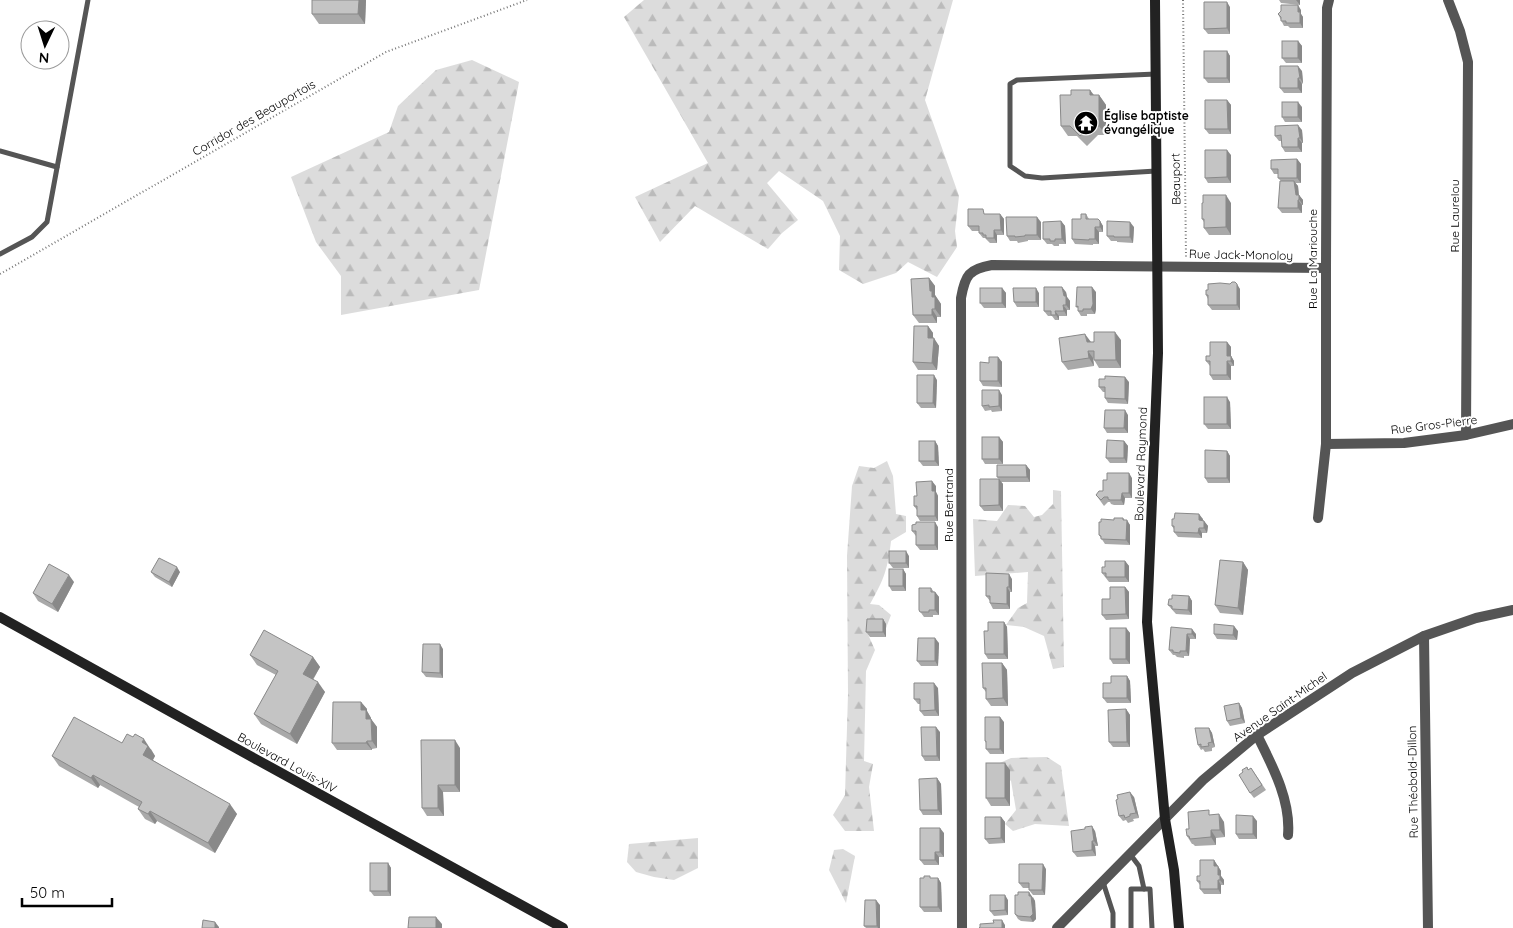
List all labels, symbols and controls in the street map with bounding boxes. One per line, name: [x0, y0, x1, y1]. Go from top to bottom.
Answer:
north arrow: [20, 20, 70, 70]
text: N: [38, 49, 50, 67]
street label: Corridor des Beauportois: [190, 76, 318, 159]
place label: Église baptiste évangélique: [1104, 108, 1189, 137]
temple icon: Église baptiste évangélique: [1073, 110, 1099, 136]
street label: Beauport: [1168, 153, 1183, 205]
street label: Rue Laurelou: [1447, 179, 1462, 253]
street label: Rue La Mariouche: [1305, 209, 1320, 309]
street label: Rue Jack-Monoloy: [1189, 246, 1293, 263]
street label: Boulevard Raymond: [1131, 407, 1150, 521]
street label: Rue Gros-Pierre: [1390, 412, 1478, 437]
street label: Rue Bertrand: [941, 468, 956, 542]
street label: Avenue Saint-Michel: [1230, 668, 1330, 745]
street label: Rue Théobald-Dillon: [1404, 725, 1421, 839]
street label: Boulevard Louis-XIV: [235, 729, 340, 796]
scale bar: [22, 876, 112, 908]
text: 50 m: [30, 883, 65, 902]

